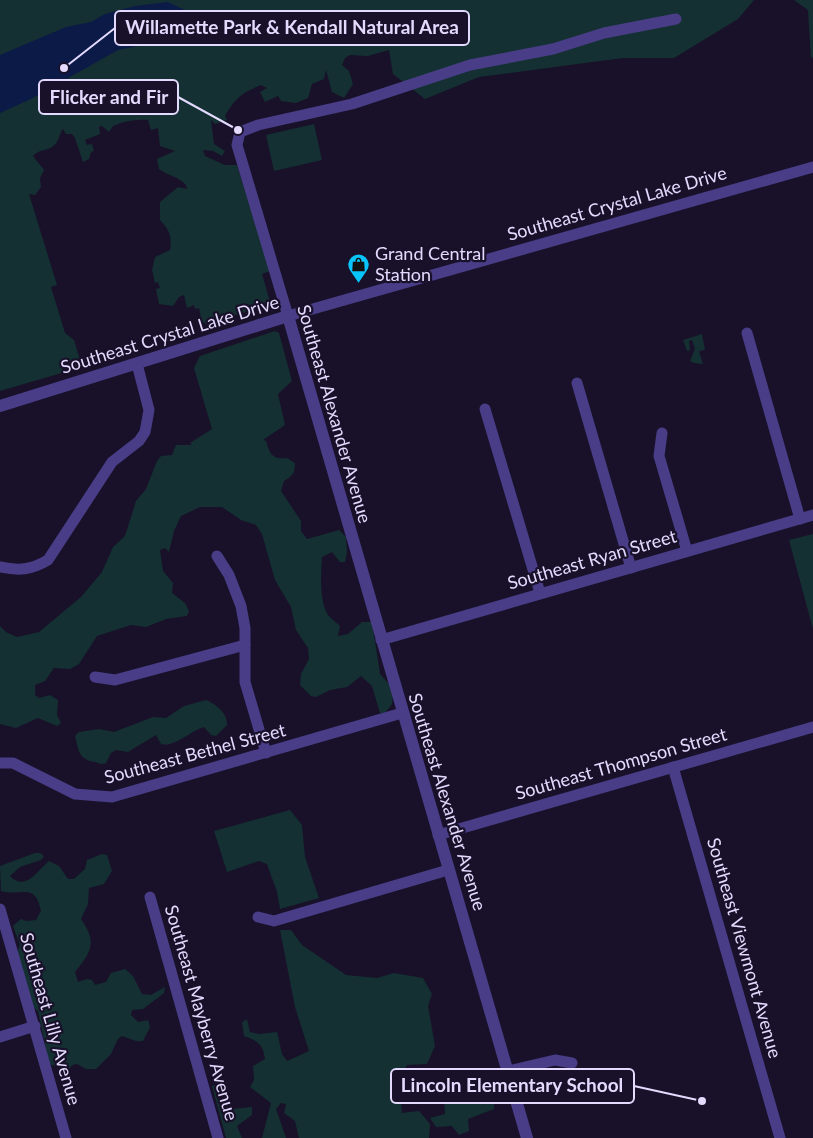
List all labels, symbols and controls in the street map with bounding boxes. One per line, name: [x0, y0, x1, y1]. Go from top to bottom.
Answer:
callout: Willamette Park & Kendall Natural Area: [115, 11, 469, 45]
text: Willamette Park & Kendall Natural Area: [125, 15, 459, 38]
callout: Flicker and Fir: [39, 80, 178, 114]
text: Flicker and Fir: [50, 85, 169, 108]
street label: Southeast Crystal Lake Drive: [504, 161, 729, 245]
place label: Grand Central Station: [375, 242, 485, 285]
shop icon: Grand Central Station: [347, 252, 371, 283]
street label: Southeast Crystal Lake Drive: [58, 290, 282, 378]
street label: Southeast Alexander Avenue: [293, 302, 377, 525]
street label: Southeast Ryan Street: [505, 524, 679, 594]
street label: Southeast Alexander Avenue: [404, 690, 492, 913]
street label: Southeast Bethel Street: [102, 718, 288, 788]
street label: Southeast Thompson Street: [512, 722, 729, 804]
street label: Southeast Viewmont Avenue: [703, 835, 787, 1060]
street label: Southeast Mayberry Avenue: [161, 902, 243, 1123]
street label: Southeast Lilly Avenue: [16, 930, 86, 1107]
callout: Lincoln Elementary School: [391, 1069, 634, 1103]
text: Lincoln Elementary School: [401, 1073, 623, 1096]

